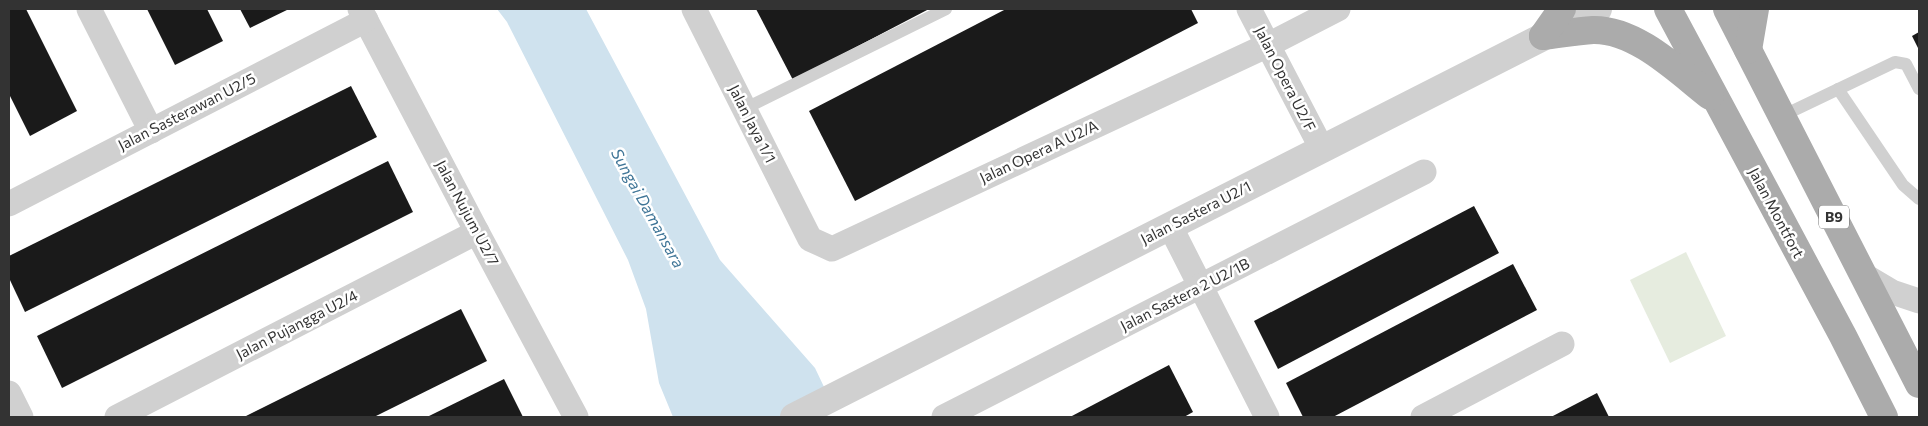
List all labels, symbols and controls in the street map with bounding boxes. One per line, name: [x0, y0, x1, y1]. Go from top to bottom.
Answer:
street label: Jalan Opera U2/F: [1252, 23, 1320, 134]
street label: Jalan Sasterawan U2/5: [115, 69, 258, 154]
street label: Jalan Jaya 1/1: [726, 82, 780, 166]
street label: Jalan Opera A U2/A: [976, 116, 1101, 186]
water label: Sungai Damansara: [608, 145, 689, 271]
street label: Jalan Nujum U2/7: [432, 157, 503, 268]
street label: Jalan Montfort: [1745, 164, 1808, 261]
street label: Jalan Sastera U2/1: [1137, 176, 1254, 248]
road number: B9: [1819, 206, 1849, 228]
street label: Jalan Sastera 2 U2/1B: [1117, 254, 1252, 334]
street label: Jalan Pujangga U2/4: [233, 286, 360, 363]

